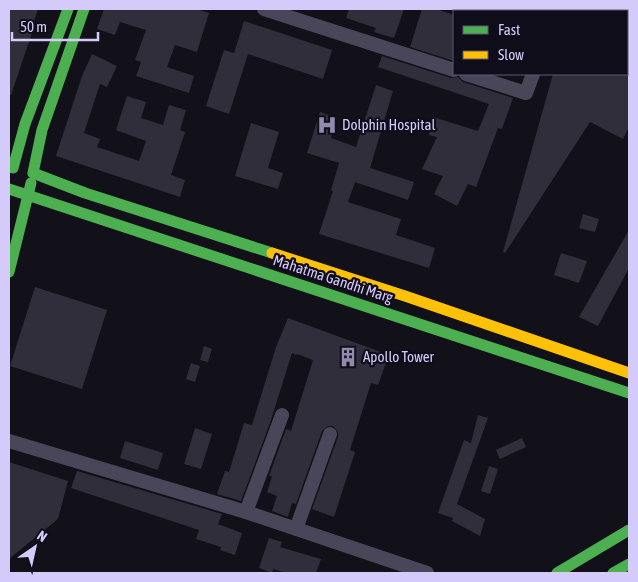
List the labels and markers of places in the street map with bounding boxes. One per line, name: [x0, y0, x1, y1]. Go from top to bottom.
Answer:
hospital icon: Dolphin Hospital: [316, 114, 338, 136]
place label: Dolphin Hospital: [342, 116, 436, 133]
building icon: Apollo Tower: [337, 346, 359, 368]
place label: Apollo Tower: [363, 348, 435, 365]

